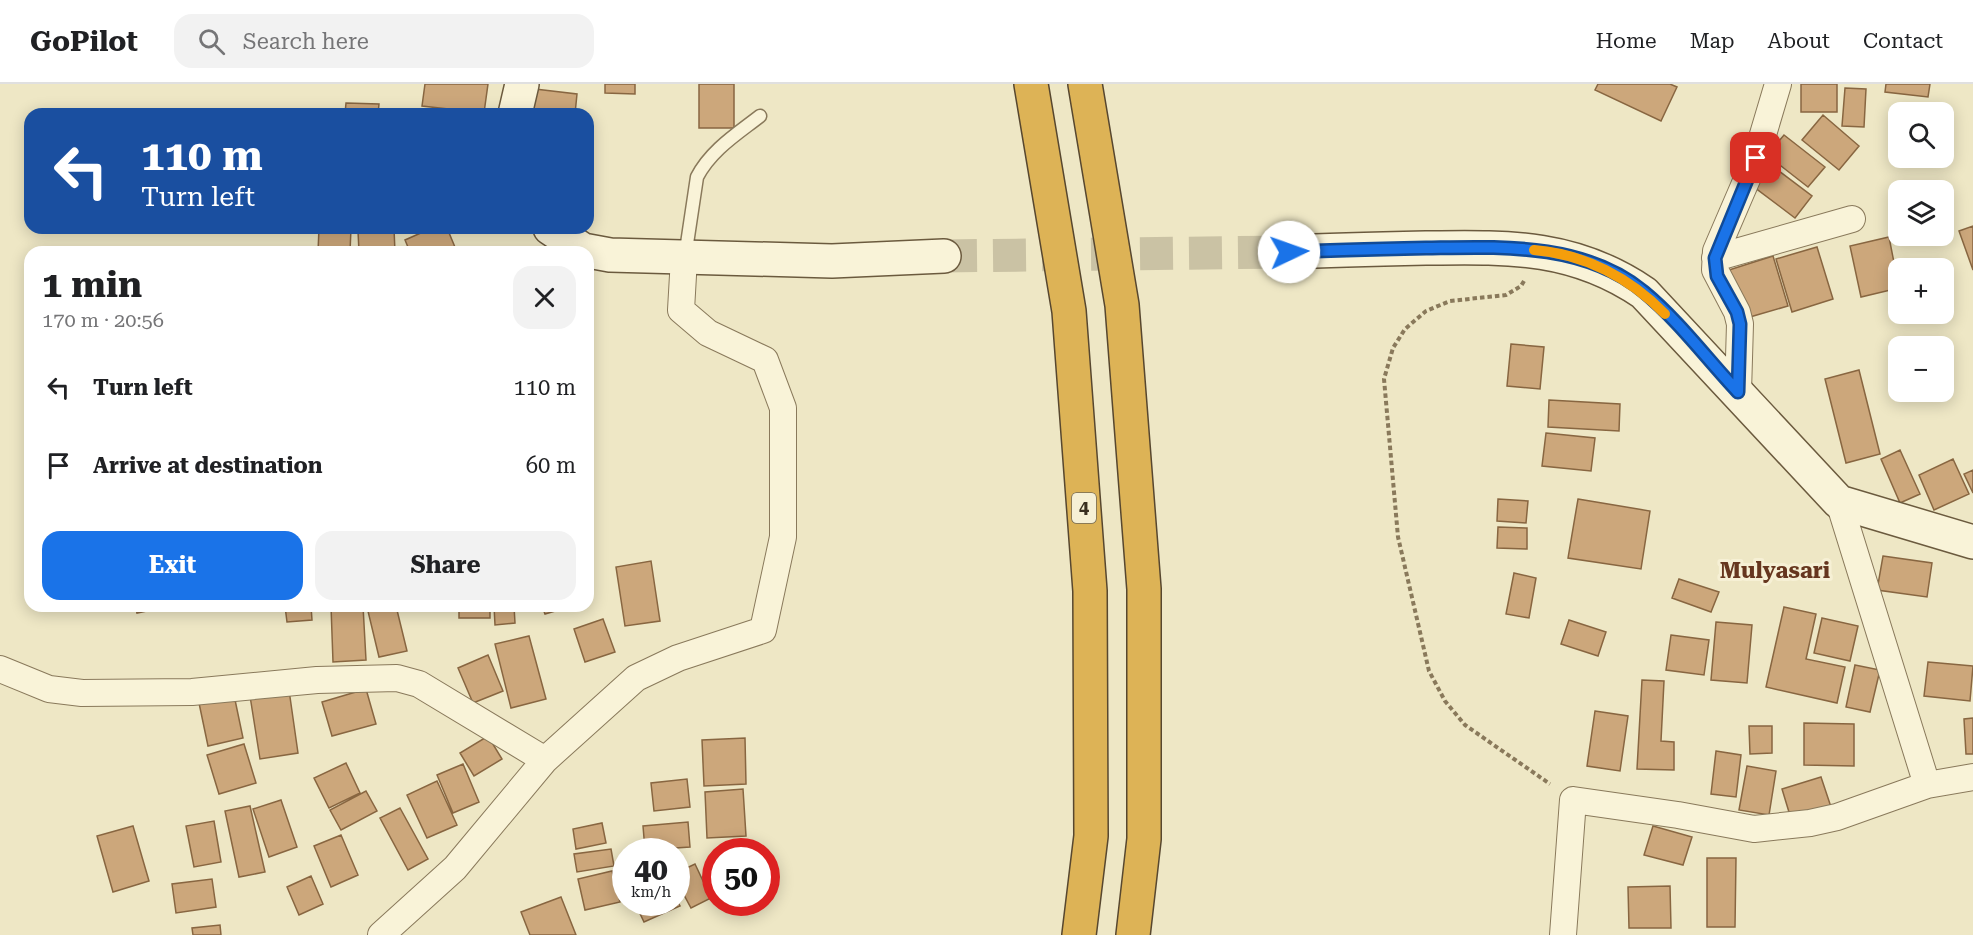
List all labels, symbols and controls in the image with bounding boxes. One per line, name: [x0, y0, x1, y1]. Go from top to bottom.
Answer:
search box: [174, 14, 594, 68]
text: GoPilot: [30, 25, 138, 58]
icon: search: [195, 25, 228, 58]
text: Search here: [243, 29, 369, 54]
text: Home: [1596, 29, 1657, 53]
text: Map: [1690, 29, 1735, 53]
text: About: [1768, 29, 1830, 53]
text: Contact: [1863, 29, 1943, 53]
map controls: [1888, 102, 1954, 402]
button: search: [1888, 102, 1954, 168]
text: 110 m: [141, 131, 263, 180]
icon: left: [42, 132, 120, 210]
pin: [1730, 132, 1781, 183]
icon: arrive: [1739, 141, 1772, 174]
button: layers: [1888, 180, 1954, 246]
text: Turn left: [141, 181, 255, 213]
position arrow: [1257, 220, 1321, 284]
button: +: [1888, 258, 1954, 324]
text: 1 min: [42, 264, 142, 306]
button: close: [513, 266, 576, 329]
text: 170 m · 20:56: [42, 308, 164, 332]
button: −: [1888, 336, 1954, 402]
icon: left: [42, 371, 75, 404]
text: Turn left: [93, 375, 193, 400]
text: 110 m: [513, 375, 576, 400]
icon: arrive: [42, 449, 75, 482]
text: Arrive at destination: [93, 453, 322, 478]
text: 60 m: [526, 453, 576, 478]
road number: 4: [1072, 493, 1096, 523]
button: Exit: [42, 531, 303, 600]
button: Share: [315, 531, 576, 600]
district label: Mulyasari: [1720, 558, 1830, 583]
speed limit sign: 50: [702, 838, 780, 916]
text: 40: [634, 852, 668, 887]
text: km/h: [631, 883, 671, 901]

